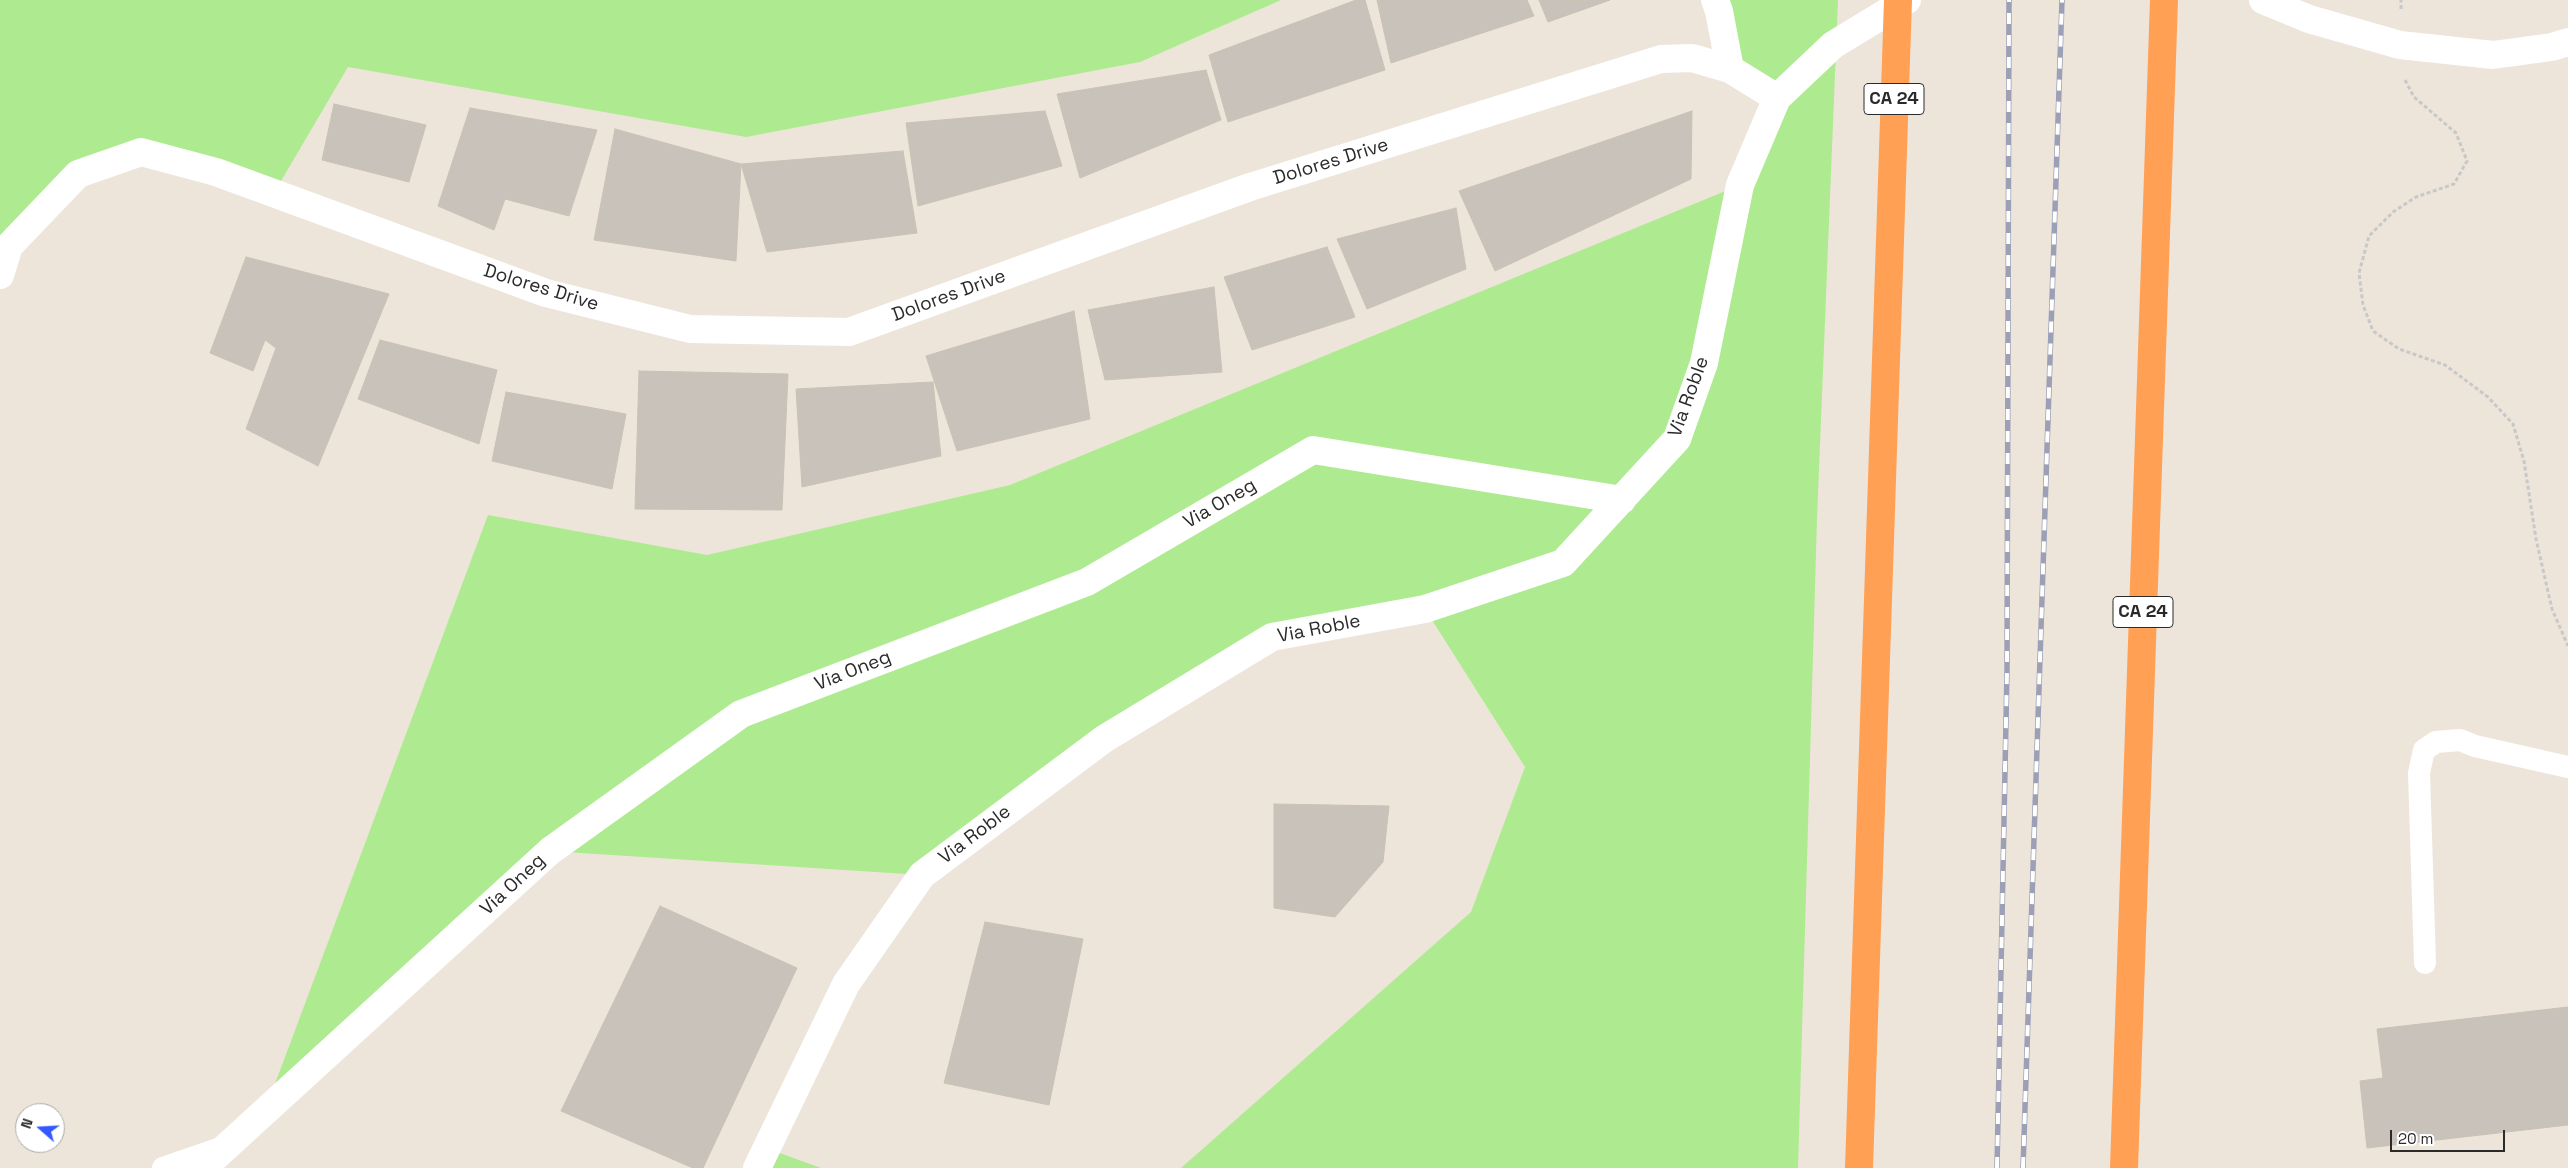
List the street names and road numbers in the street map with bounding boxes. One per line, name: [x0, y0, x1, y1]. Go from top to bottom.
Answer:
road number: CA 24: [1864, 84, 1924, 115]
street label: Dolores Drive: [1271, 134, 1391, 190]
street label: Dolores Drive: [481, 260, 601, 316]
street label: Dolores Drive: [889, 265, 1009, 327]
street label: Via Roble: [1664, 354, 1714, 440]
street label: Via Oneg: [1180, 474, 1260, 534]
road number: CA 24: [2113, 596, 2173, 628]
street label: Via Roble: [1276, 610, 1362, 648]
street label: Via Oneg: [812, 646, 894, 696]
street label: Via Roble: [935, 801, 1015, 869]
street label: Via Oneg: [476, 849, 550, 921]

